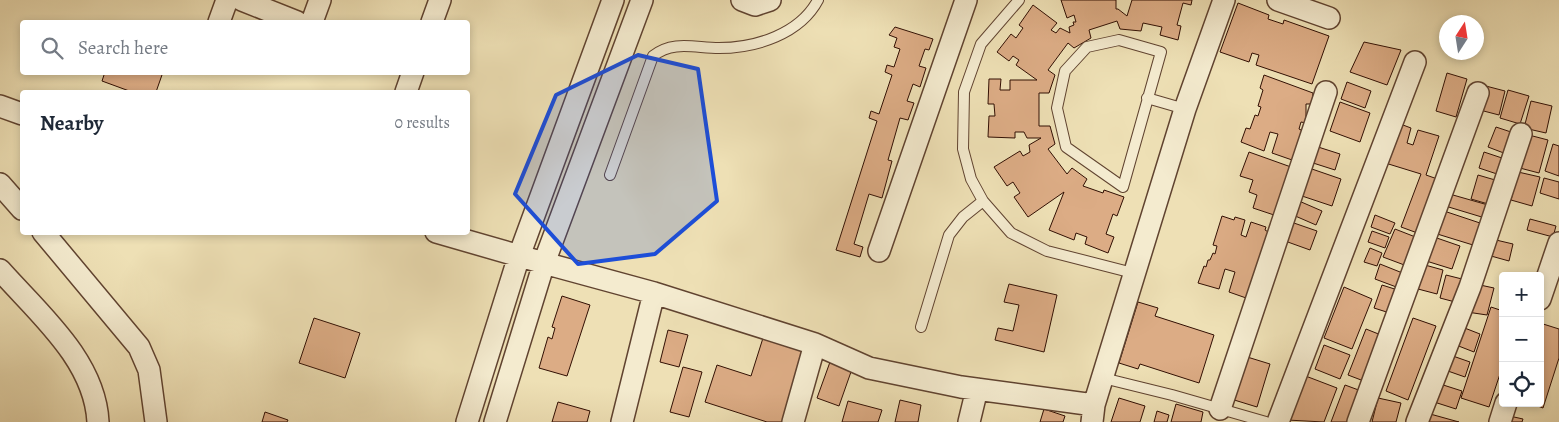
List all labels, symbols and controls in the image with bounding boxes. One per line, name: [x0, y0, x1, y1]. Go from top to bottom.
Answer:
north arrow: [1439, 15, 1484, 60]
search box: [20, 20, 470, 75]
icon: search: [38, 34, 66, 62]
text: Search here: [78, 35, 168, 61]
text: Nearby: [40, 109, 103, 137]
text: 0 results: [394, 112, 450, 134]
map controls: [1499, 272, 1544, 407]
button: +: [1499, 272, 1544, 317]
button: −: [1499, 317, 1544, 362]
button: locate: [1499, 362, 1544, 407]

